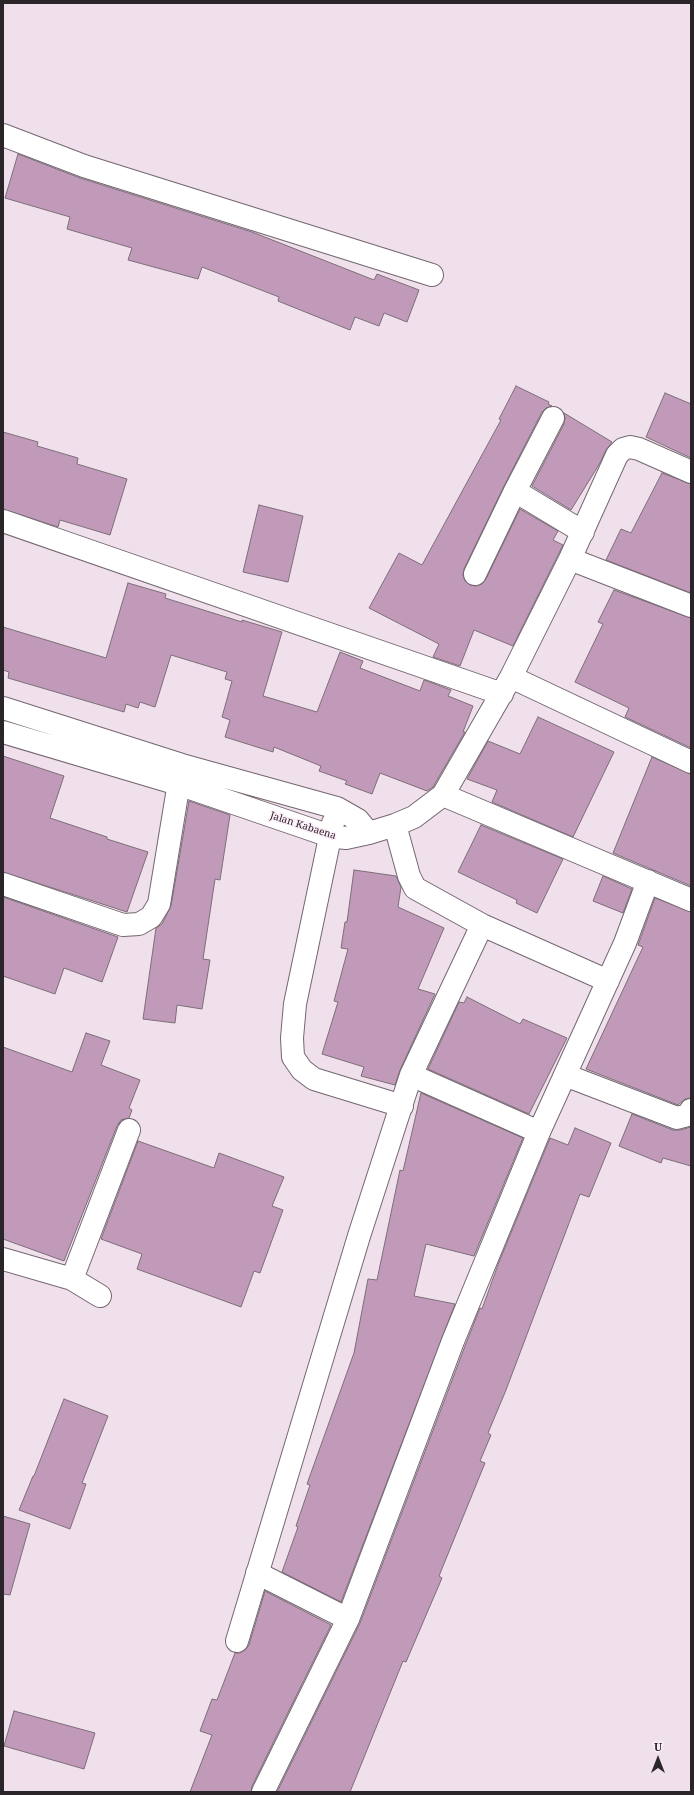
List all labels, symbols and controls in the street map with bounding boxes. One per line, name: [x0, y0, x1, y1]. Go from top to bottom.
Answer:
street label: Jalan Kabaena: [268, 810, 338, 842]
north arrow: [638, 1739, 678, 1779]
text: U: [654, 1739, 662, 1754]

